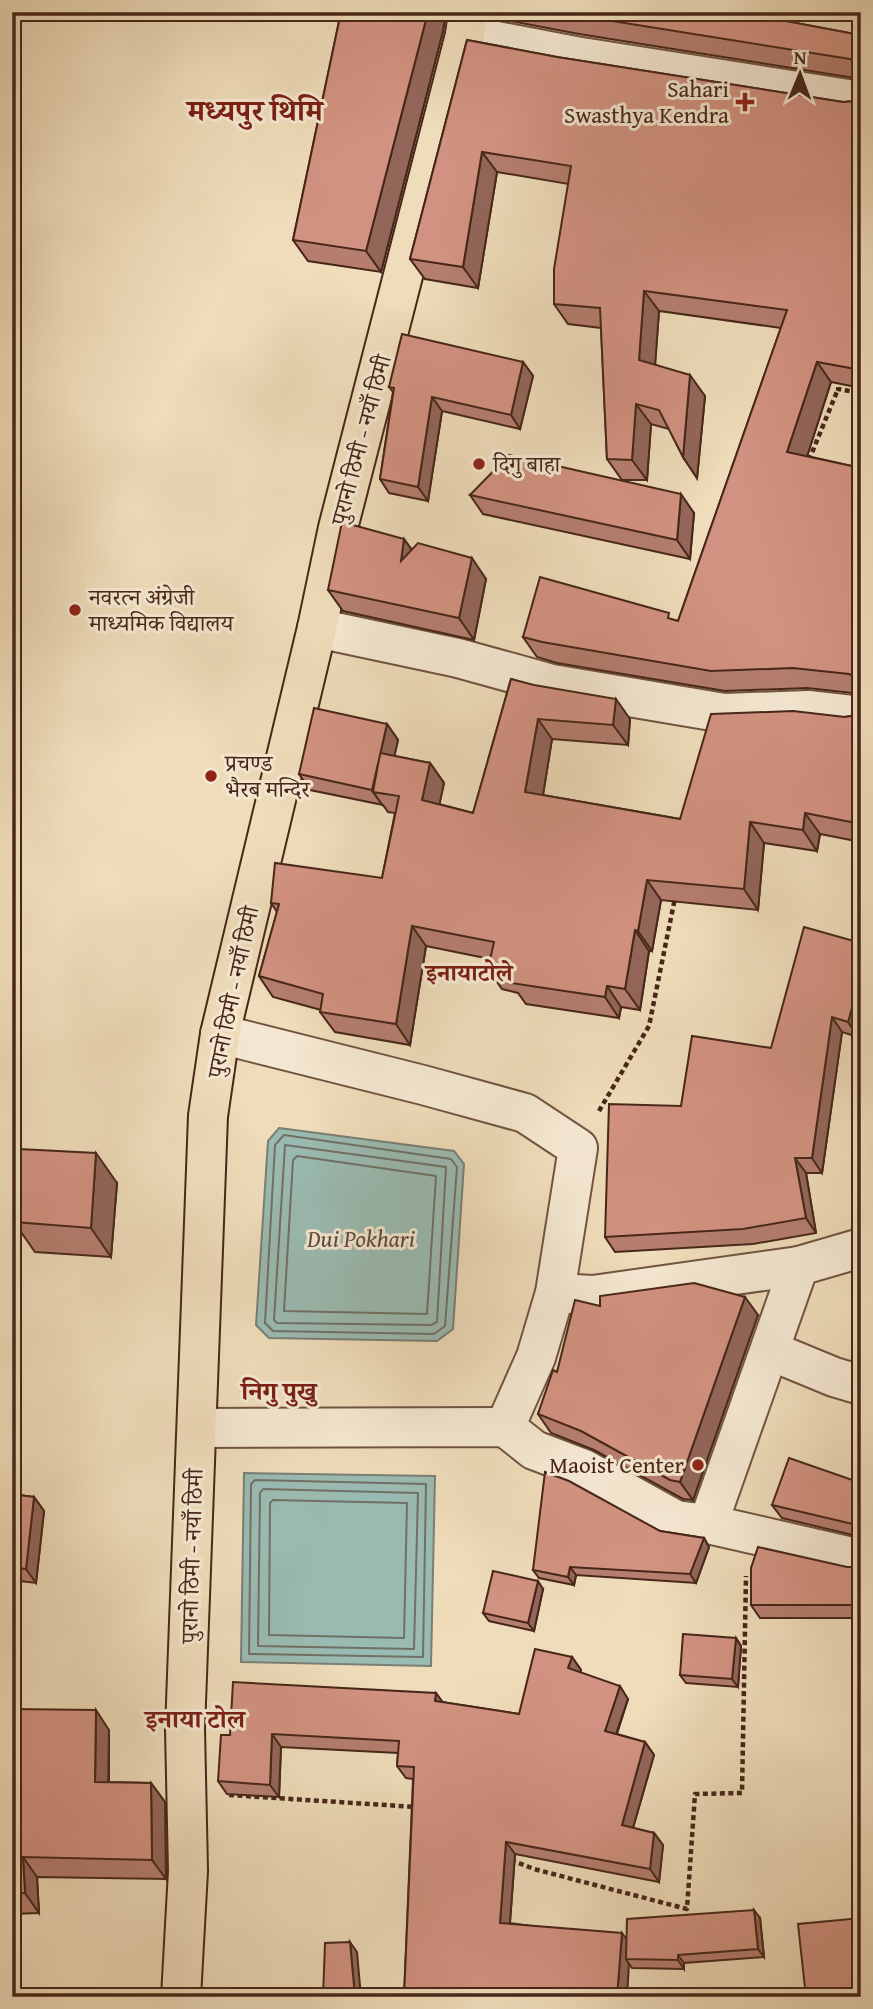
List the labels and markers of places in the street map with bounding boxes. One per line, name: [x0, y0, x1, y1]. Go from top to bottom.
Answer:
place label: Sahari Swasthya Kendra: [564, 72, 729, 131]
marker: Sahari Swasthya Kendra: [735, 92, 755, 112]
place label: दिगु बाहा: [492, 447, 562, 480]
marker: दिगु बाहा: [471, 456, 487, 472]
place label: नवरत्न अंग्रेजी माध्यमिक विद्यालय: [88, 580, 234, 639]
marker: नवरत्न अंग्रेजी माध्यमिक विद्यालय: [67, 602, 83, 618]
place label: प्रचण्ड भैरब मन्दिर: [224, 746, 311, 805]
marker: प्रचण्ड भैरब मन्दिर: [203, 768, 219, 784]
place label: Maoist Center: [549, 1448, 685, 1481]
marker: Maoist Center: [690, 1457, 706, 1473]

